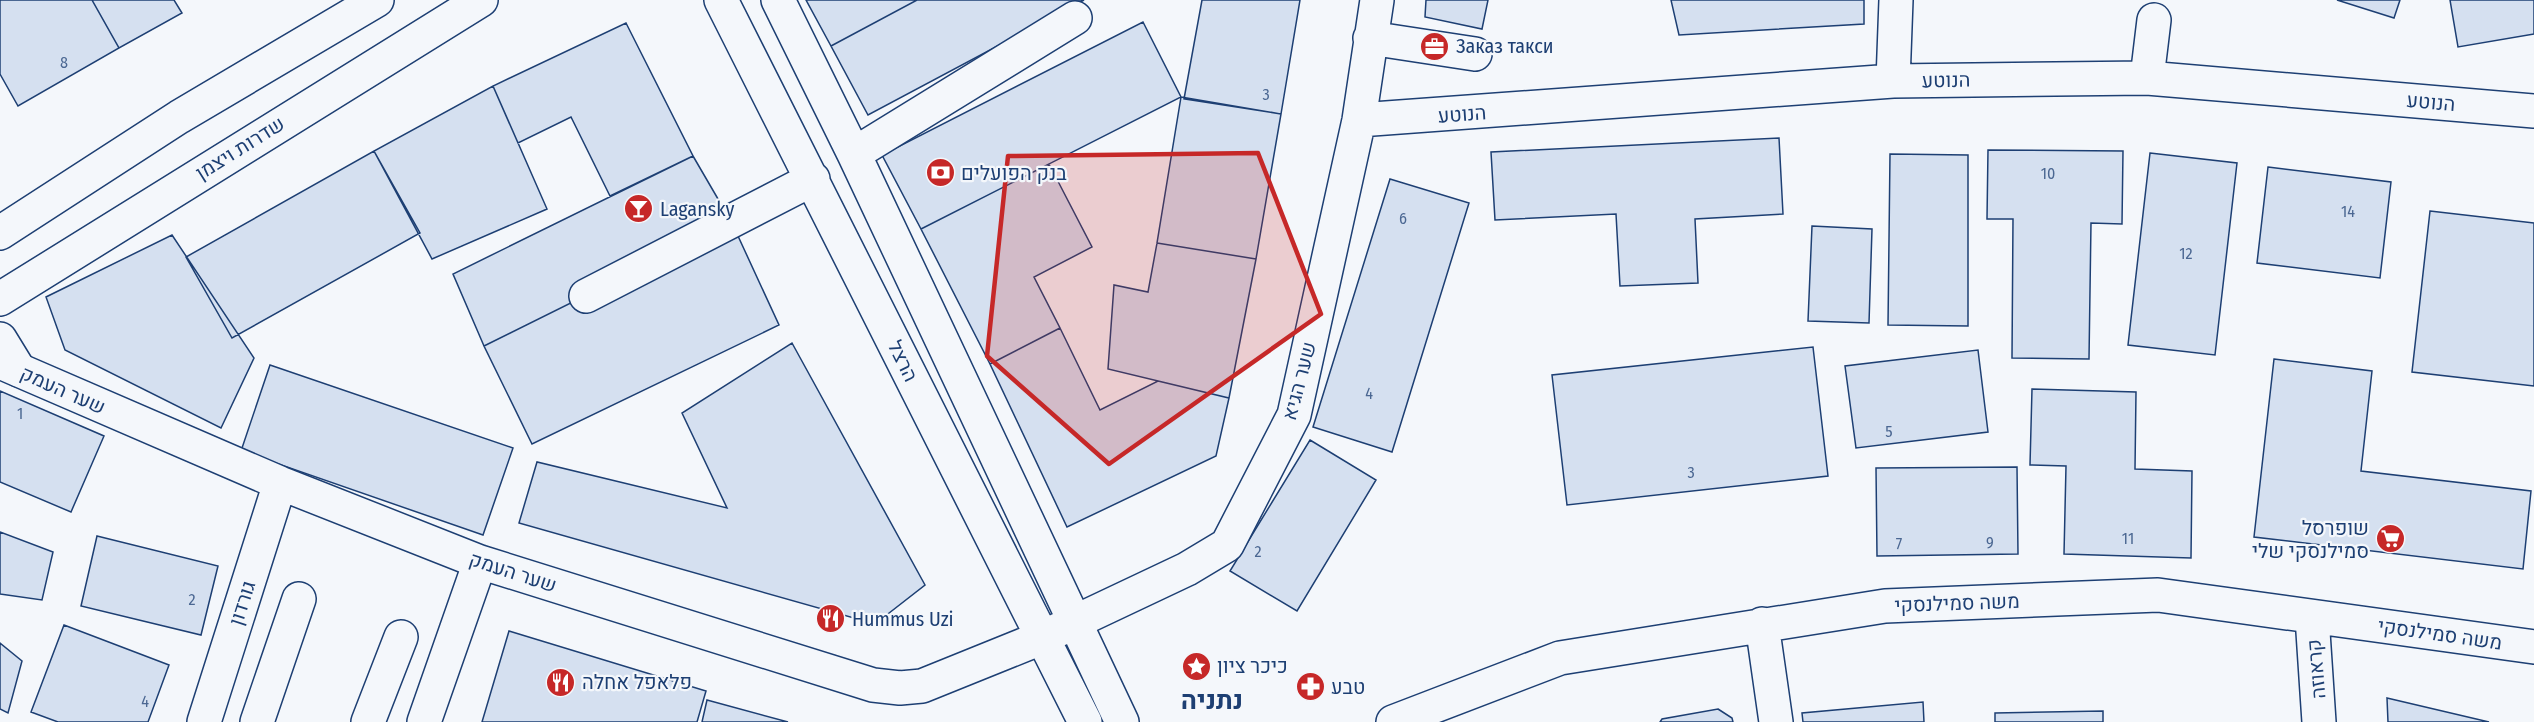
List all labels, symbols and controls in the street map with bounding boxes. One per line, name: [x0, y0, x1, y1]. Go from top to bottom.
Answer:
office icon: Заказ такси: [1419, 30, 1451, 62]
place label: Заказ такси: [1456, 34, 1553, 58]
house number: 8: [60, 53, 68, 72]
street label: הנוטע: [1921, 68, 1971, 92]
house number: 3: [1262, 85, 1270, 104]
street label: הנוטע: [2406, 88, 2456, 116]
street label: הנוטע: [1437, 100, 1487, 128]
street label: שדרות ויצמן: [191, 111, 289, 185]
bank icon: בנק הפועלים: [924, 157, 956, 189]
place label: בנק הפועלים: [961, 161, 1067, 185]
house number: 10: [2041, 164, 2055, 183]
bar icon: Lagansky: [623, 193, 655, 225]
place label: Lagansky: [660, 197, 735, 221]
house number: 14: [2341, 202, 2355, 221]
house number: 6: [1399, 209, 1407, 228]
house number: 12: [2179, 244, 2193, 263]
street label: הרצל: [883, 337, 923, 385]
street label: שער הגיא: [1277, 339, 1321, 423]
street label: שער העמק: [17, 361, 109, 419]
house number: 4: [1365, 384, 1373, 403]
house number: 1: [17, 404, 23, 423]
house number: 5: [1885, 422, 1893, 441]
house number: 3: [1687, 463, 1695, 482]
place label: שופרסל סמילנסקי שלי: [2252, 516, 2369, 563]
supermarket icon: שופרסל סמילנסקי שלי: [2374, 523, 2406, 555]
house number: 11: [2122, 529, 2134, 548]
house number: 9: [1986, 533, 1994, 552]
house number: 7: [1896, 534, 1903, 553]
house number: 2: [1254, 542, 1262, 561]
street label: שער העמק: [466, 547, 560, 597]
street label: גורדון: [224, 578, 260, 628]
street label: משה סמילנסקי: [1894, 589, 2020, 617]
house number: 2: [188, 590, 196, 609]
restaurant icon: Hummus Uzi: [815, 603, 847, 635]
place label: Hummus Uzi: [852, 607, 954, 631]
street label: משה סמילנסקי: [2376, 613, 2504, 655]
street label: קראוזה: [2301, 638, 2331, 700]
place icon: כיכר ציון: [1180, 650, 1212, 682]
place label: כיכר ציון: [1217, 654, 1288, 678]
restaurant icon: פלאפל אחלה: [545, 666, 577, 698]
place label: פלאפל אחלה: [582, 670, 692, 694]
pharmacy icon: טבע: [1294, 671, 1326, 703]
place label: טבע: [1331, 675, 1365, 699]
district label: נתניה: [1181, 685, 1243, 716]
house number: 4: [141, 692, 149, 711]

